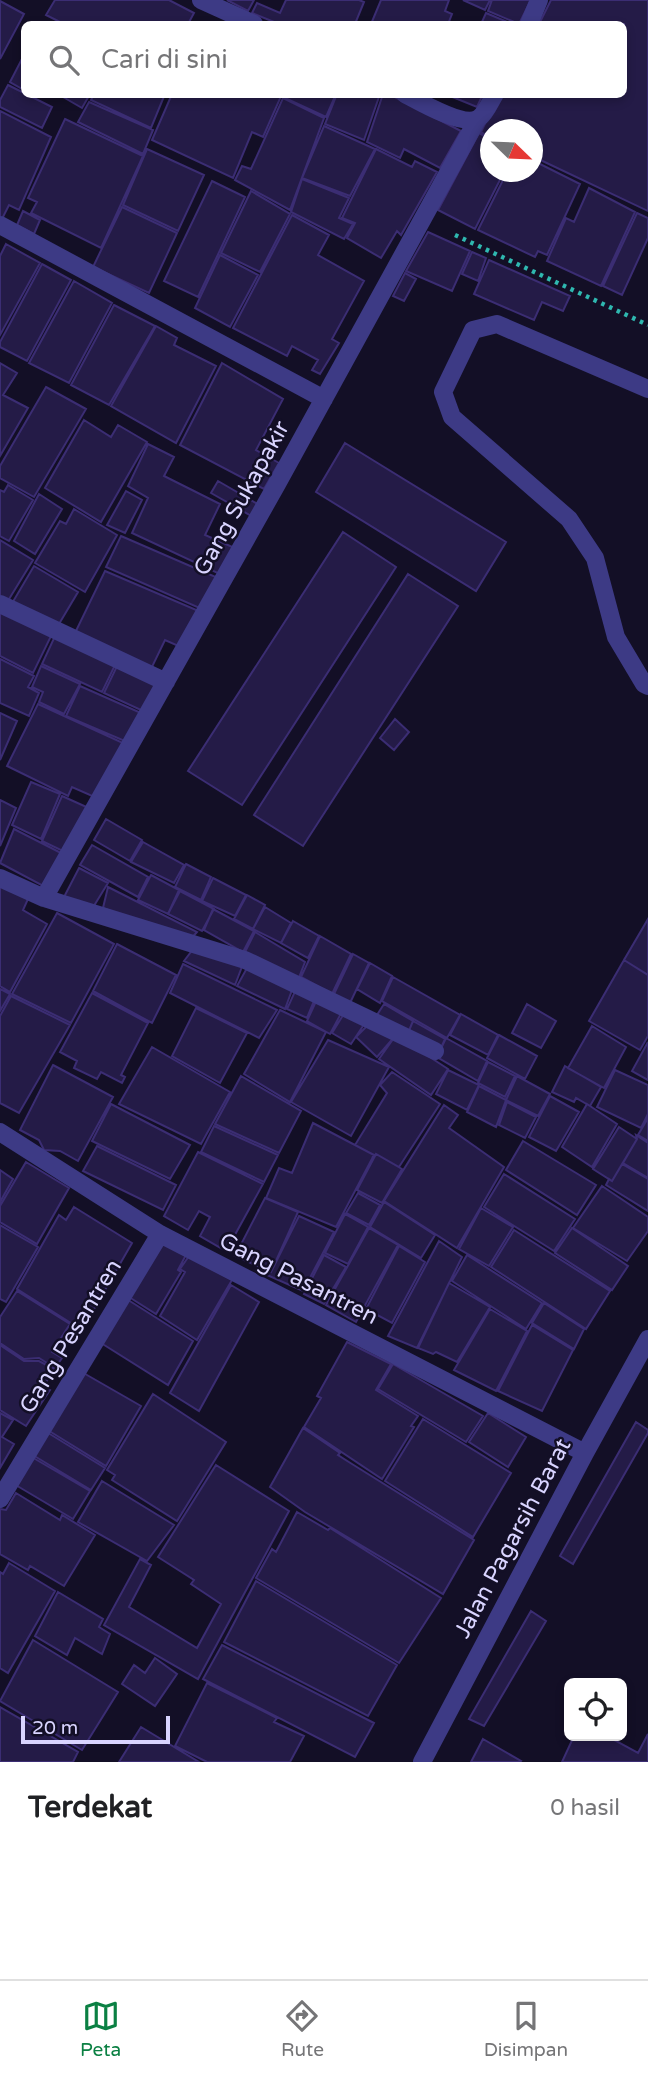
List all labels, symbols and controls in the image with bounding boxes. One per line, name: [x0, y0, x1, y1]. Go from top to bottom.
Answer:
search box: [21, 21, 627, 98]
icon: search: [45, 41, 83, 79]
text: Cari di sini: [101, 44, 228, 75]
north arrow: [480, 119, 543, 182]
street label: Gang Sukapakir: [188, 416, 296, 581]
street label: Gang Pasantren: [214, 1227, 383, 1331]
street label: Gang Pesantren: [14, 1254, 128, 1419]
street label: Jalan Pagarsih Barat: [448, 1434, 577, 1643]
map controls: [564, 1678, 627, 1741]
button: locate: [564, 1678, 627, 1741]
scale bar: [21, 1713, 170, 1745]
text: 20 m: [32, 1717, 78, 1739]
text: Terdekat: [28, 1789, 152, 1826]
text: 0 hasil: [550, 1794, 620, 1822]
tab: Peta: [80, 1997, 121, 2061]
tab: Rute: [281, 1997, 324, 2061]
tab: Disimpan: [484, 1997, 568, 2061]

